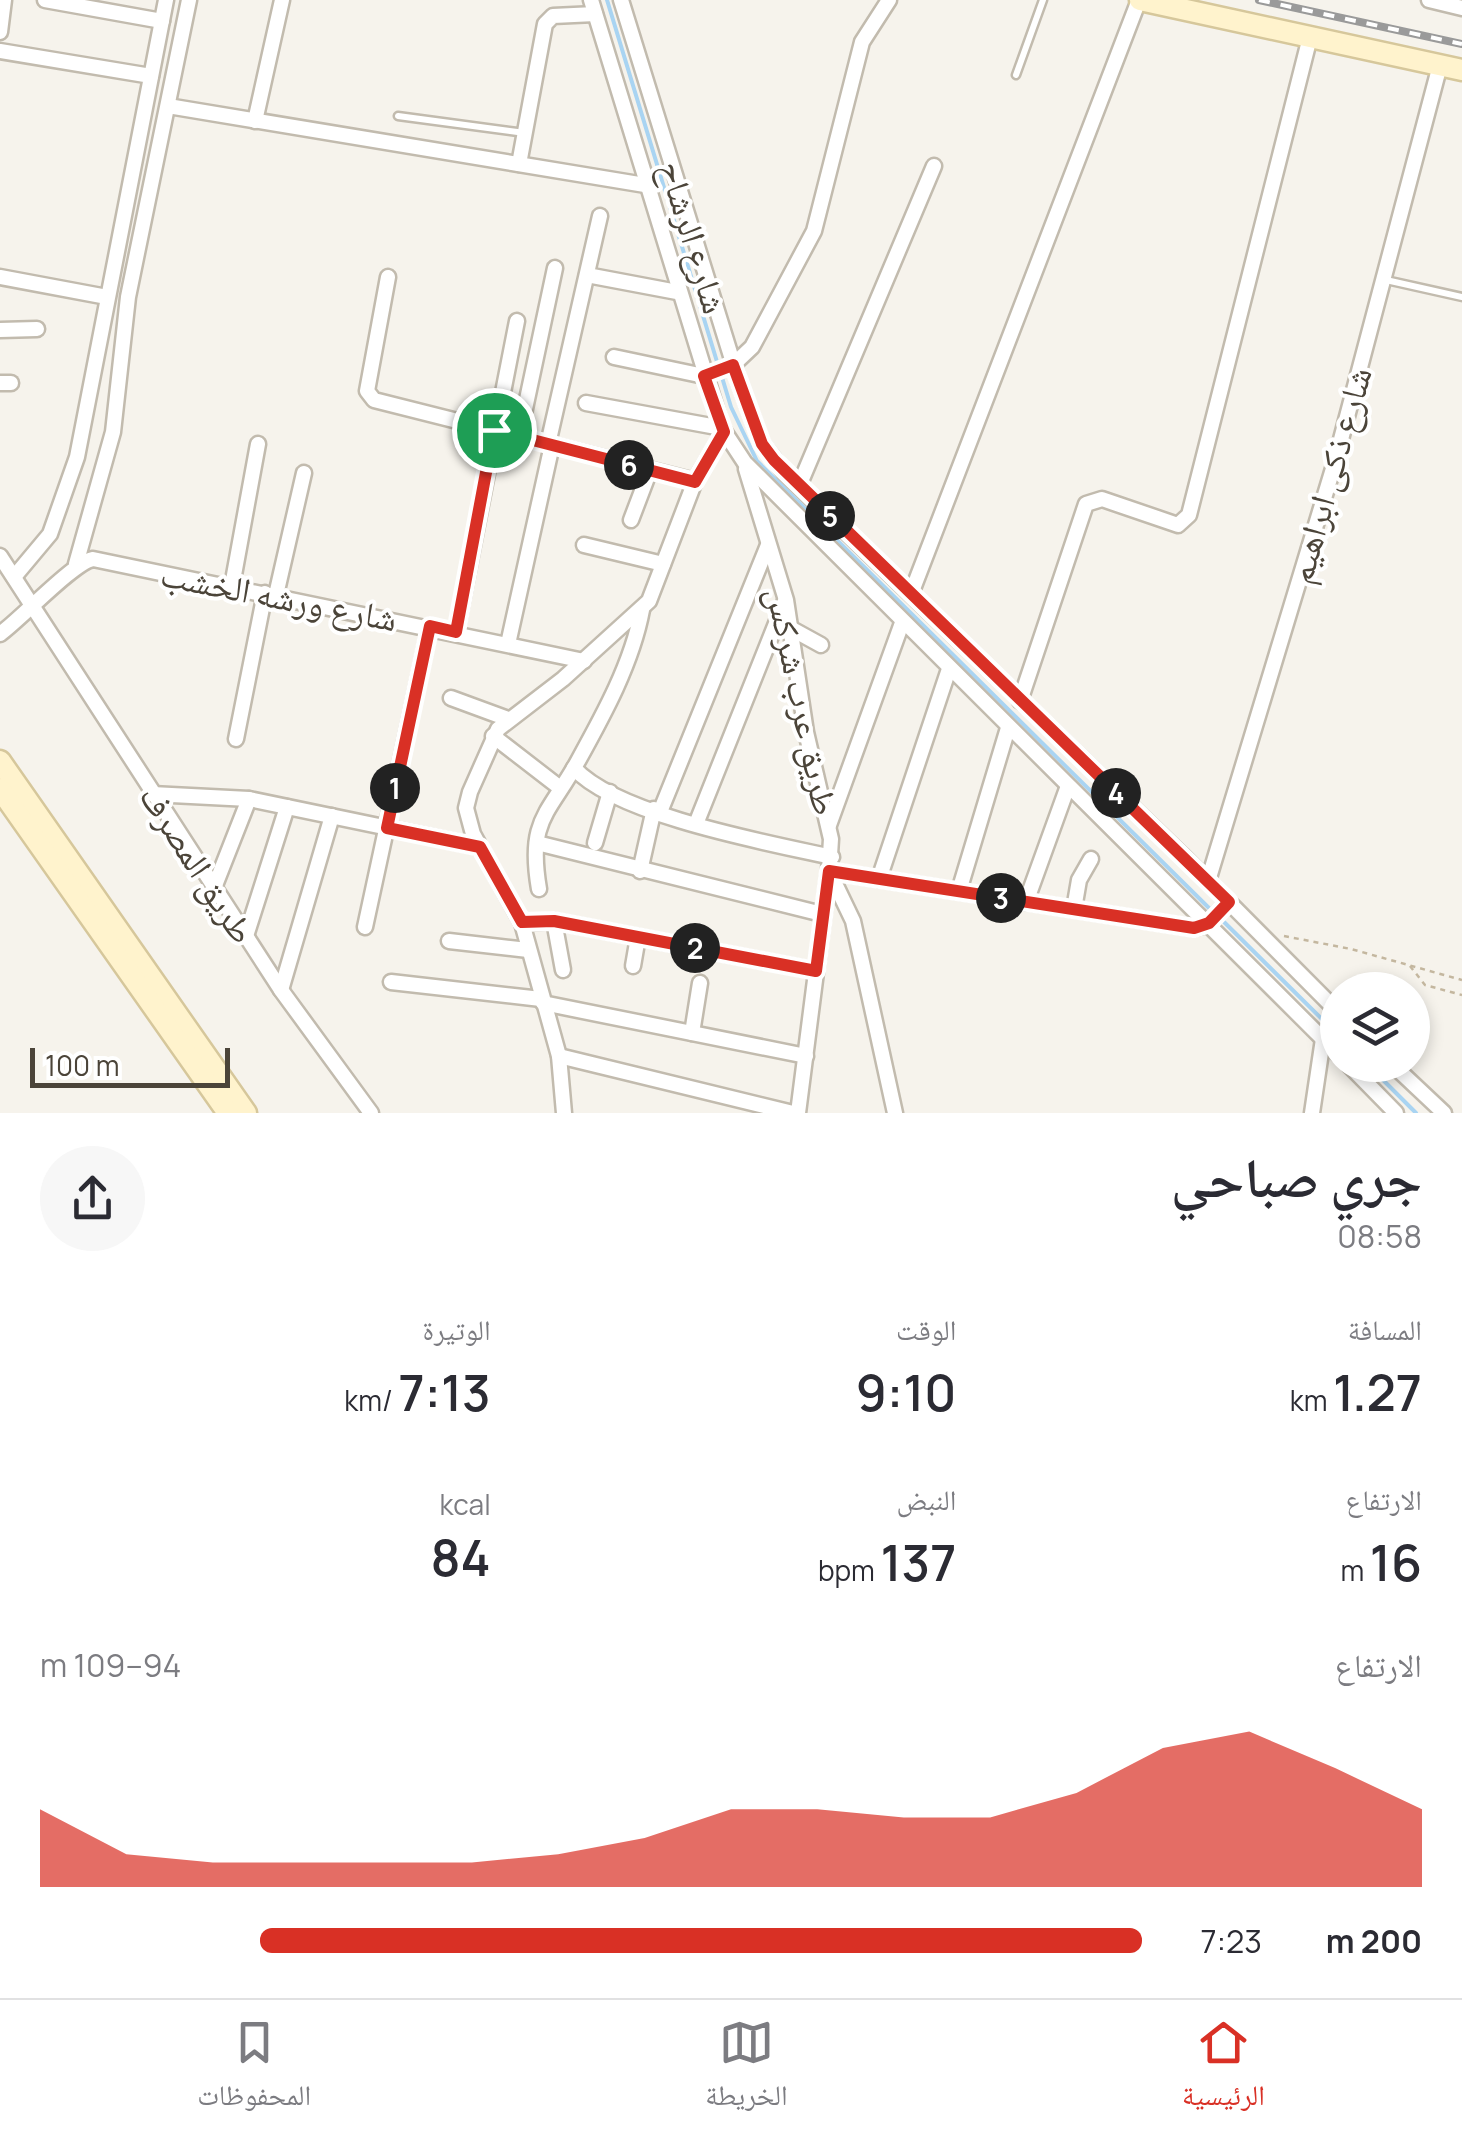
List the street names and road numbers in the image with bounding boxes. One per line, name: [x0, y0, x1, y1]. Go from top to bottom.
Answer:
street label: شارع الرشاح: [648, 155, 740, 319]
street label: شارع ذكى ابراهيم: [1275, 361, 1383, 589]
street label: شارع ورشه الخشب: [157, 550, 401, 642]
street label: طريق عرب شركس: [755, 583, 851, 819]
street label: طريق المصرف: [129, 775, 267, 953]

